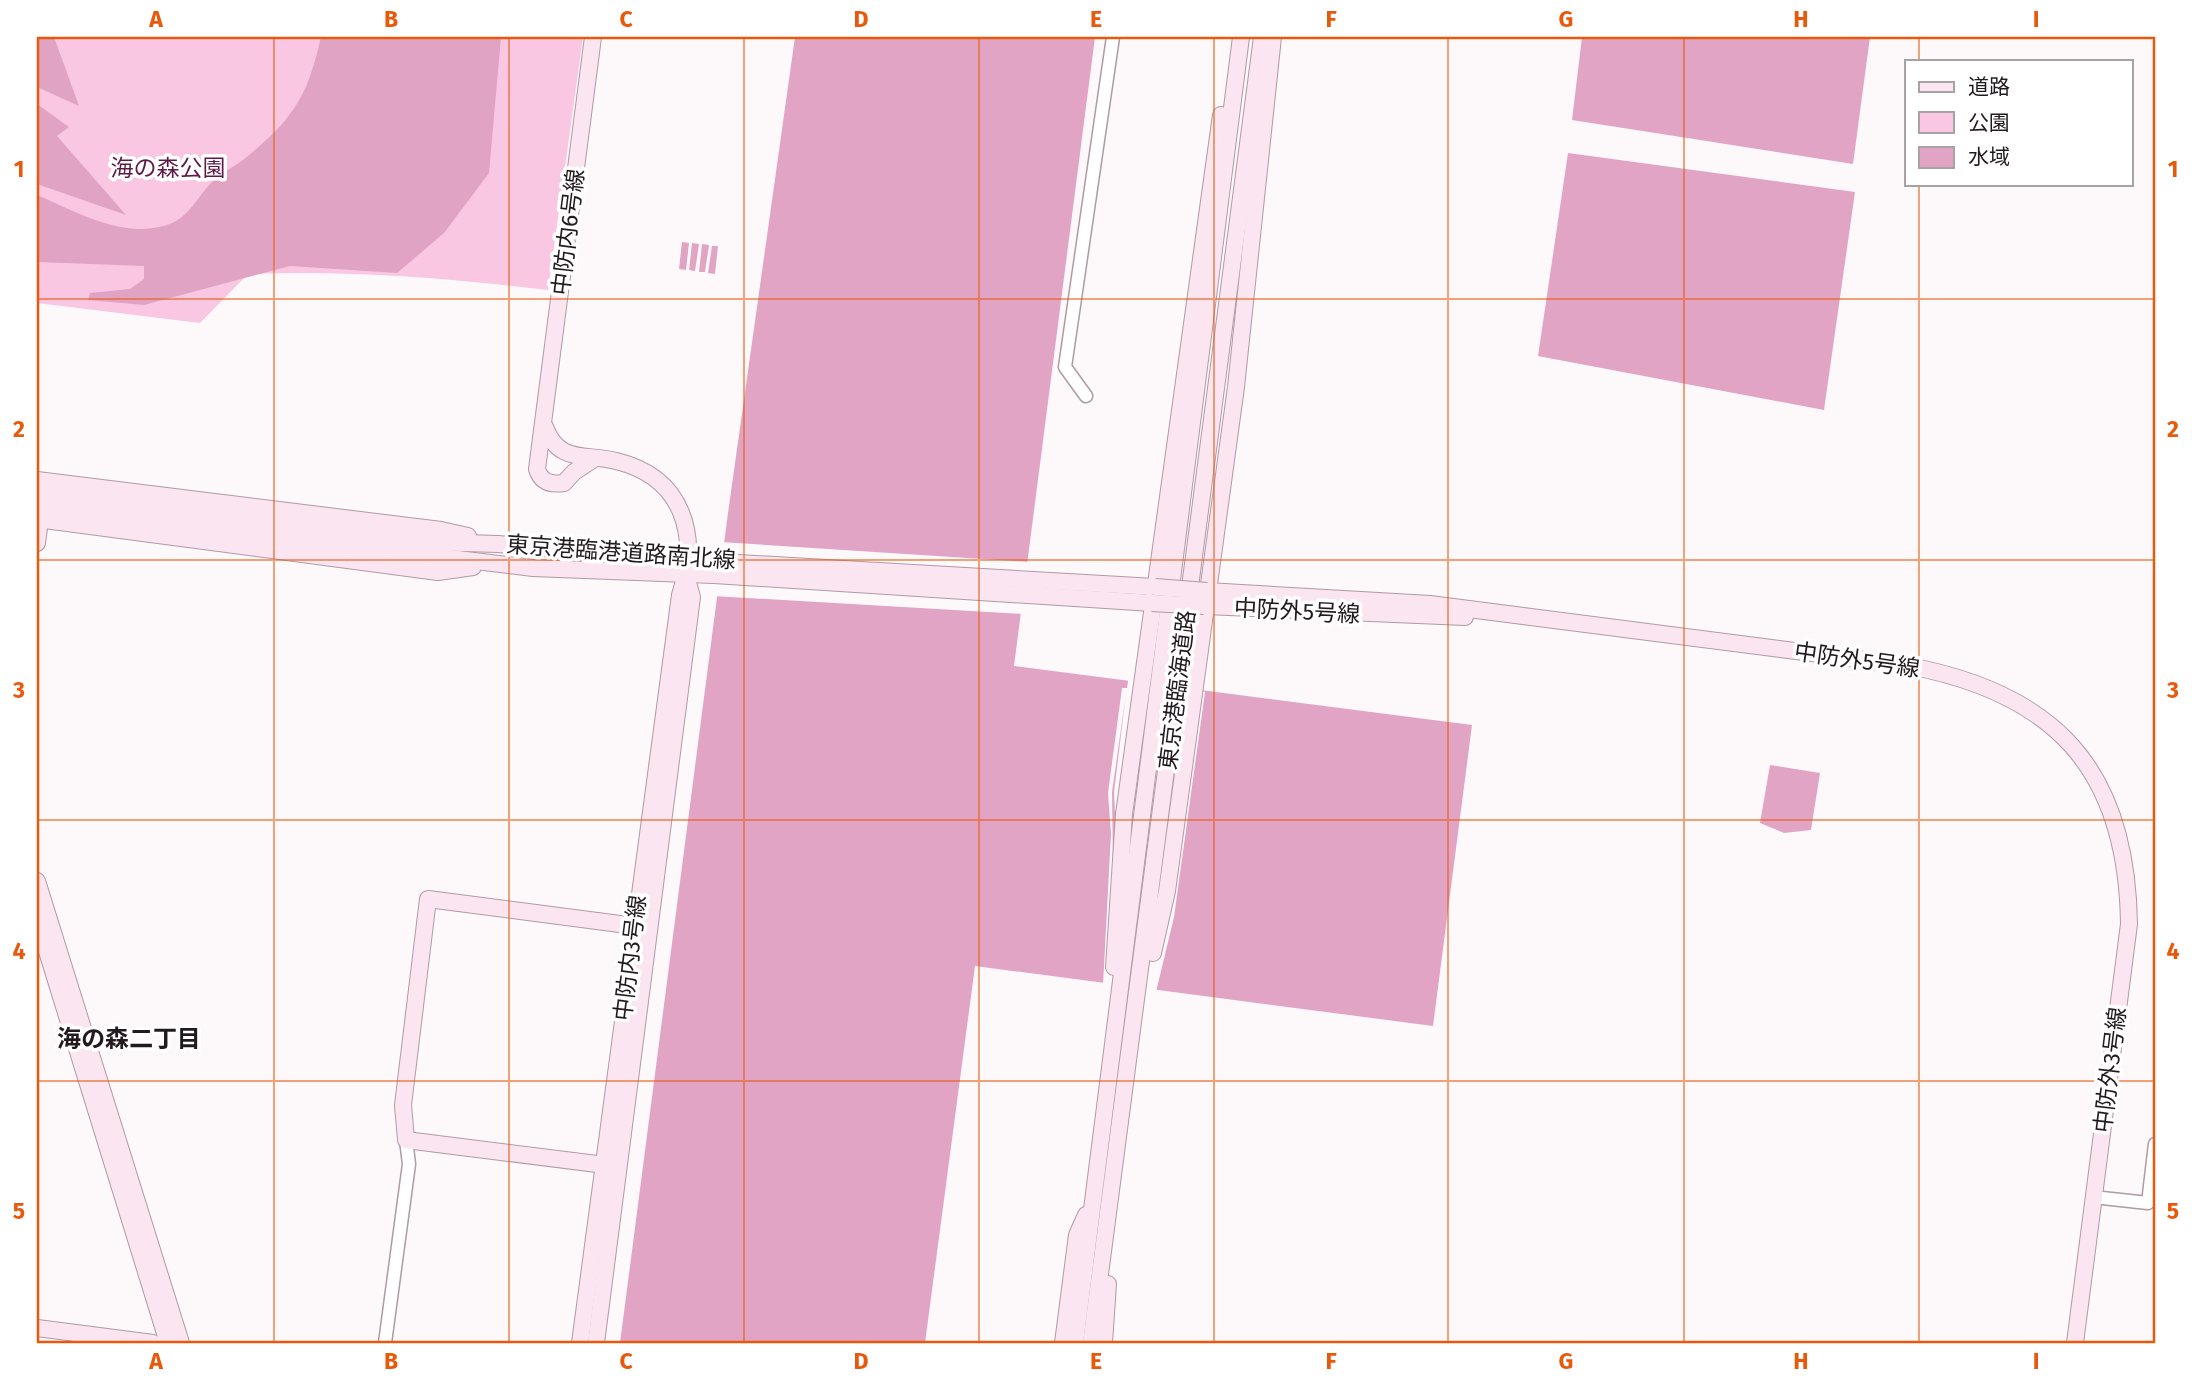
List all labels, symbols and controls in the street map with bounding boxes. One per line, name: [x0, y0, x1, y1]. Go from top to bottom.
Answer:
text: A: [148, 5, 163, 33]
text: B: [384, 5, 398, 33]
text: C: [619, 5, 633, 33]
text: D: [854, 5, 869, 33]
text: E: [1090, 5, 1102, 33]
text: F: [1325, 5, 1337, 33]
text: G: [1559, 5, 1573, 33]
text: H: [1793, 5, 1809, 33]
text: I: [2033, 5, 2039, 33]
legend: [1905, 60, 2132, 186]
text: 道路: [1968, 74, 2010, 100]
text: 公園: [1968, 110, 2010, 136]
text: 水域: [1968, 144, 2010, 170]
park label: 海の森公園: [111, 154, 226, 182]
text: 1: [14, 155, 24, 183]
text: 1: [2168, 155, 2178, 183]
street label: 中防内6号線: [546, 167, 590, 297]
text: 2: [13, 415, 25, 443]
text: 2: [2167, 415, 2179, 443]
street label: 東京港臨港道路南北線: [505, 530, 737, 574]
street label: 中防外5号線: [1233, 594, 1361, 628]
street label: 東京港臨海道路: [1153, 608, 1201, 772]
street label: 中防外5号線: [1792, 637, 1922, 683]
text: 3: [12, 676, 25, 704]
text: 3: [2166, 676, 2179, 704]
street label: 中防内3号線: [608, 894, 652, 1022]
text: 4: [13, 937, 26, 965]
text: 4: [2167, 937, 2180, 965]
street label: 中防外3号線: [2088, 1006, 2132, 1134]
district label: 海の森二丁目: [57, 1025, 201, 1053]
text: 5: [13, 1197, 25, 1225]
text: 5: [2167, 1197, 2179, 1225]
text: A: [148, 1347, 163, 1375]
text: B: [384, 1347, 398, 1375]
text: C: [619, 1347, 633, 1375]
text: D: [854, 1347, 869, 1375]
text: E: [1090, 1347, 1102, 1375]
text: F: [1325, 1347, 1337, 1375]
text: G: [1559, 1347, 1573, 1375]
text: H: [1793, 1347, 1809, 1375]
text: I: [2033, 1347, 2039, 1375]

